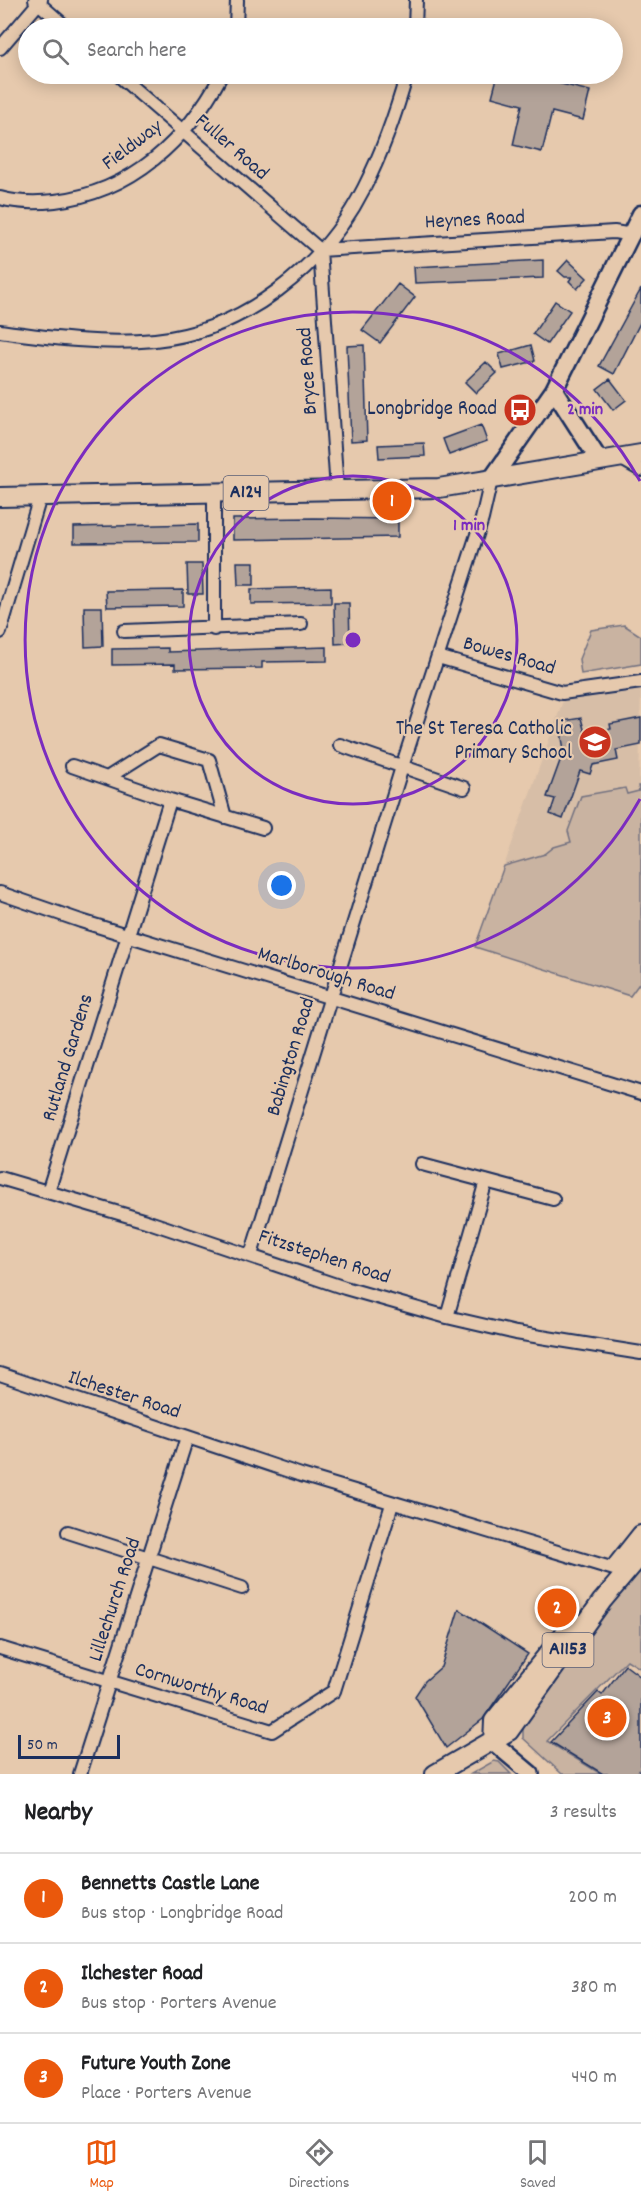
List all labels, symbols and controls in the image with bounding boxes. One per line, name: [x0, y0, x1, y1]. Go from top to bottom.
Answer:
search box: [18, 18, 623, 84]
icon: search: [39, 35, 72, 68]
text: Search here: [87, 36, 186, 67]
street label: Fuller Road: [187, 107, 275, 189]
street label: Fieldway: [96, 113, 170, 179]
street label: Heynes Road: [424, 203, 526, 239]
street label: Bryce Road: [291, 326, 327, 416]
bus stop icon: Longbridge Road: [502, 392, 538, 428]
place label: Longbridge Road: [367, 395, 497, 425]
text: 2 min: [567, 398, 603, 423]
road number: A124: [224, 476, 268, 510]
pin: 1: [372, 478, 412, 524]
text: 1 min: [453, 514, 485, 539]
street label: Bowes Road: [459, 629, 559, 685]
centre of rings: [343, 630, 363, 650]
place label: The St Teresa Catholic Primary School: [396, 715, 572, 769]
school or university icon: The St Teresa Catholic Primary School: [577, 724, 613, 760]
your location: [267, 871, 296, 900]
street label: Marlborough Road: [253, 940, 399, 1010]
street label: Rutland Gardens: [35, 990, 103, 1126]
street label: Babington Road: [260, 994, 324, 1120]
street label: Fitzstephen Road: [254, 1223, 394, 1293]
street label: Ilchester Road: [64, 1364, 184, 1428]
street label: Lillechurch Road: [82, 1534, 150, 1666]
pin: 2: [538, 1586, 576, 1630]
road number: A1153: [542, 1633, 594, 1667]
street label: Cornworthy Road: [131, 1656, 271, 1724]
pin: 3: [588, 1696, 626, 1740]
scale bar: [18, 1732, 120, 1760]
text: 50 m: [27, 1734, 58, 1757]
text: Nearby: [24, 1795, 92, 1832]
text: 3 results: [550, 1799, 617, 1827]
text: Bennetts Castle Lane: [81, 1869, 259, 1900]
text: 1: [41, 1884, 46, 1912]
text: 200 m: [568, 1884, 617, 1912]
text: Bus stop · Longbridge Road: [81, 1900, 284, 1928]
text: Ilchester Road: [81, 1959, 203, 1990]
text: 2: [39, 1974, 48, 2002]
text: 380 m: [571, 1974, 617, 2002]
text: Bus stop · Porters Avenue: [81, 1990, 276, 2018]
text: Future Youth Zone: [81, 2049, 231, 2080]
text: 3: [39, 2064, 48, 2092]
text: 440 m: [571, 2064, 617, 2092]
text: Place · Porters Avenue: [81, 2080, 252, 2108]
tab: Map: [85, 2136, 118, 2195]
tab: Directions: [289, 2136, 349, 2195]
tab: Saved: [520, 2136, 556, 2195]

